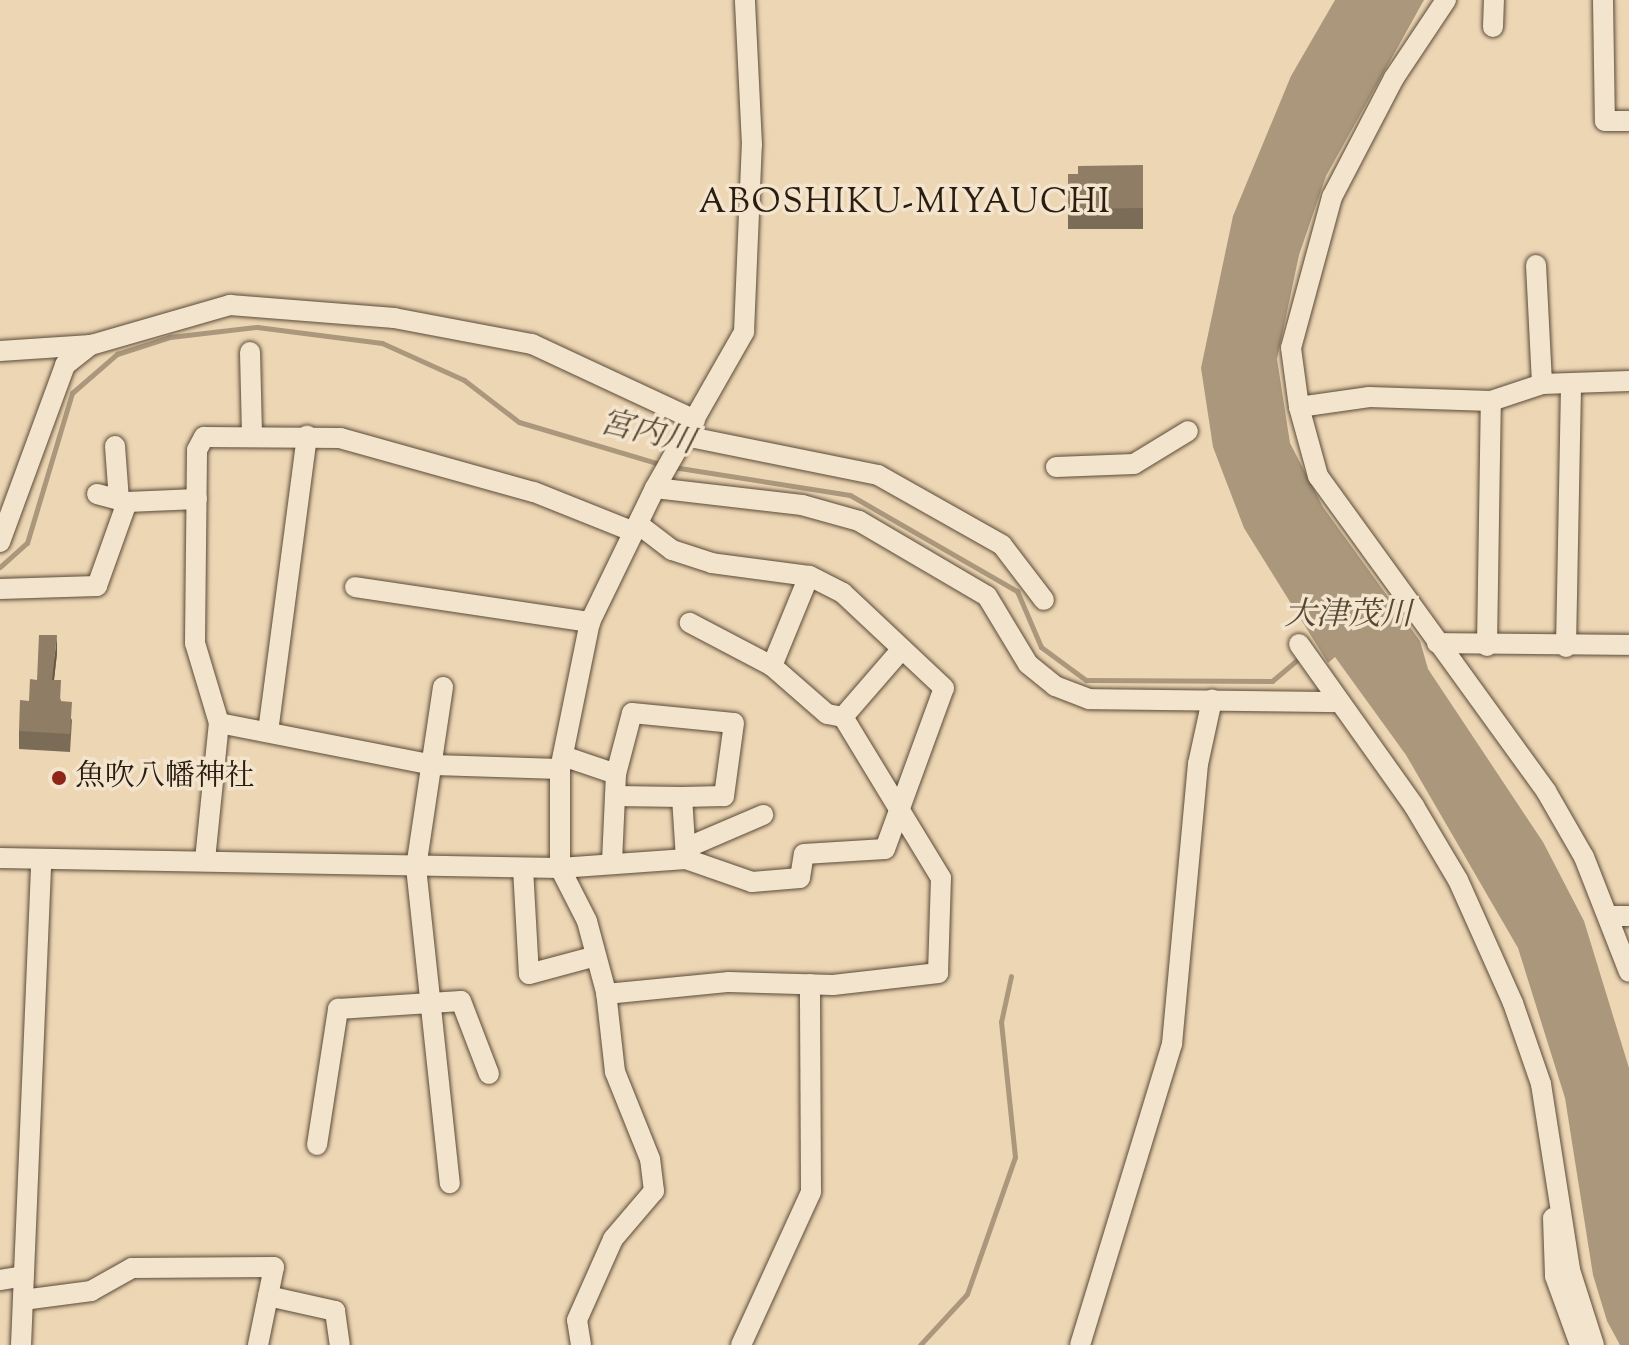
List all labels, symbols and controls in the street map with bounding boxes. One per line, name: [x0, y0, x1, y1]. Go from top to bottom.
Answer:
district label: ABOSHIKU-MIYAUCHI: [698, 184, 1112, 224]
water label: 宮内川: [596, 404, 698, 464]
water label: 大津茂川: [1284, 597, 1412, 635]
place label: 魚吹八幡神社: [75, 760, 255, 796]
marker: 魚吹八幡神社: [50, 769, 68, 787]

